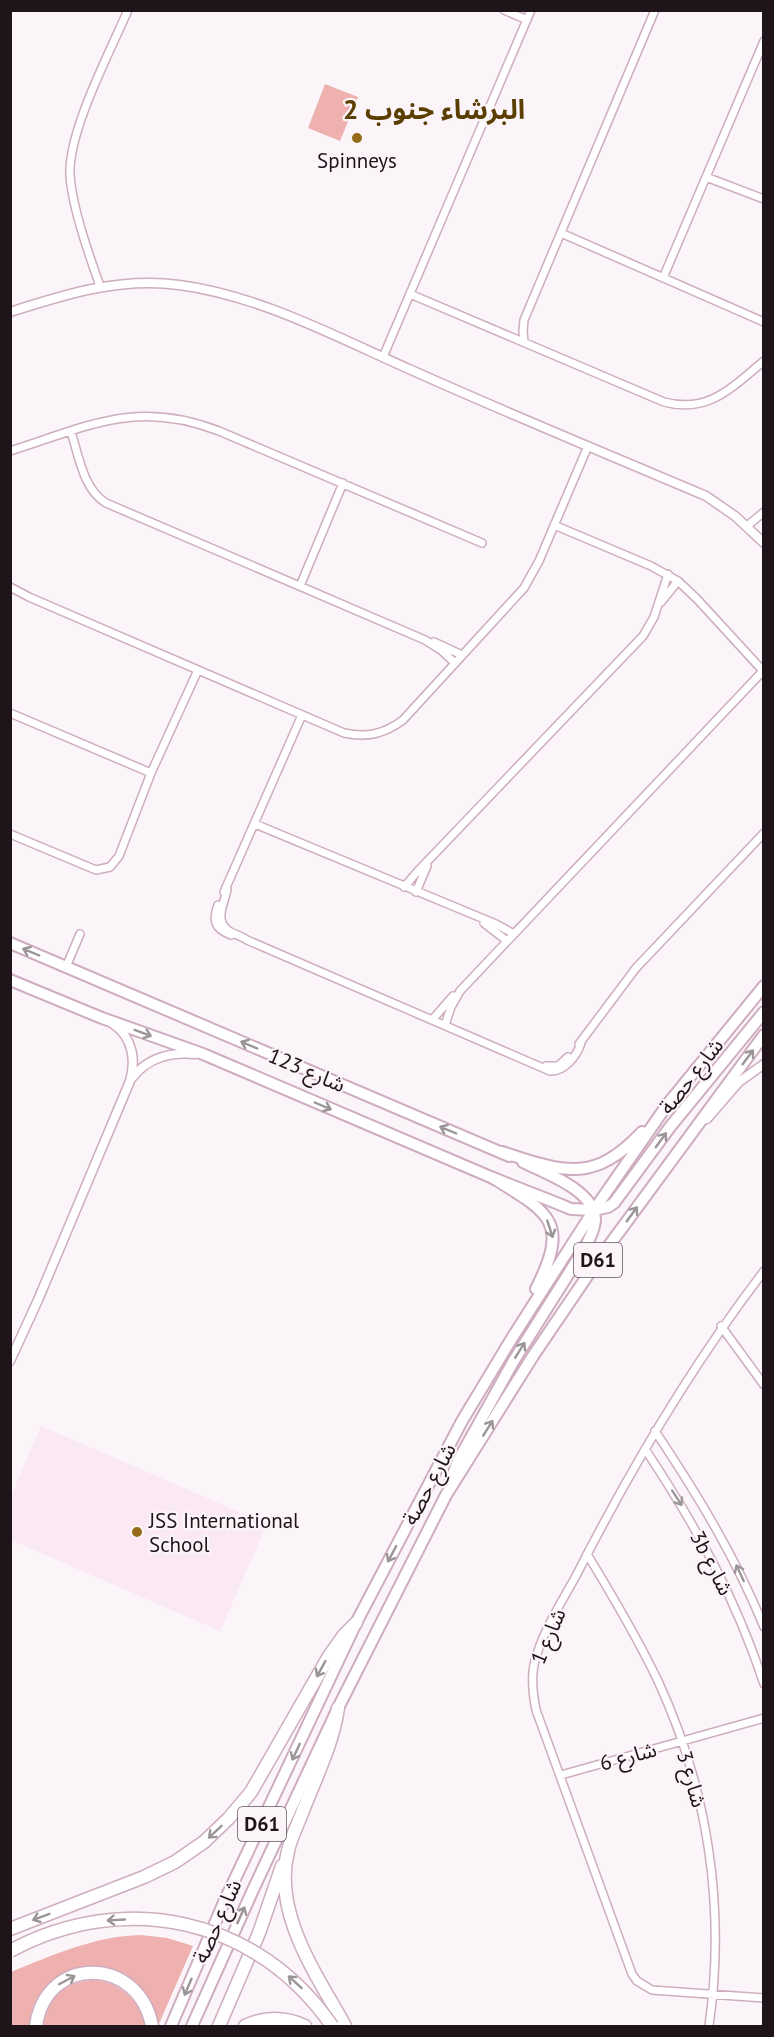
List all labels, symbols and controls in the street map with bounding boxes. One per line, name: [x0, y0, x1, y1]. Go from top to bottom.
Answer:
district label: البرشاء جنوب 2: [343, 92, 525, 126]
marker: Spinneys: [350, 131, 364, 145]
place label: Spinneys: [317, 147, 397, 174]
one-way arrow: [23, 946, 41, 957]
one-way arrow: [133, 1028, 152, 1039]
street label: شارع حصة: [653, 1033, 731, 1121]
one-way arrow: [241, 1039, 259, 1050]
street label: شارع 123: [264, 1042, 350, 1100]
one-way arrow: [741, 1049, 754, 1065]
one-way arrow: [314, 1101, 332, 1112]
one-way arrow: [439, 1124, 458, 1135]
one-way arrow: [655, 1132, 667, 1148]
one-way arrow: [626, 1206, 638, 1222]
one-way arrow: [545, 1219, 556, 1238]
road number: D61: [574, 1243, 622, 1277]
one-way arrow: [515, 1342, 527, 1359]
one-way arrow: [483, 1420, 495, 1437]
street label: شارع حصة: [396, 1438, 464, 1531]
one-way arrow: [672, 1489, 684, 1506]
place label: JSS International School: [148, 1507, 299, 1558]
marker: JSS International School: [130, 1525, 144, 1539]
street label: 3b شارع: [682, 1526, 740, 1601]
one-way arrow: [386, 1545, 398, 1563]
one-way arrow: [734, 1565, 746, 1583]
street label: شارع 1: [524, 1604, 574, 1669]
one-way arrow: [315, 1660, 326, 1678]
street label: شارع 6: [596, 1735, 660, 1778]
one-way arrow: [289, 1743, 301, 1761]
street label: شارع 3: [669, 1747, 713, 1811]
road number: D61: [238, 1807, 286, 1841]
one-way arrow: [208, 1825, 223, 1839]
street label: شارع حصة: [187, 1875, 249, 1968]
one-way arrow: [236, 1907, 248, 1925]
one-way arrow: [32, 1913, 51, 1924]
one-way arrow: [106, 1914, 126, 1925]
one-way arrow: [57, 1974, 75, 1986]
one-way arrow: [288, 1975, 303, 1989]
one-way arrow: [182, 1977, 194, 1995]

